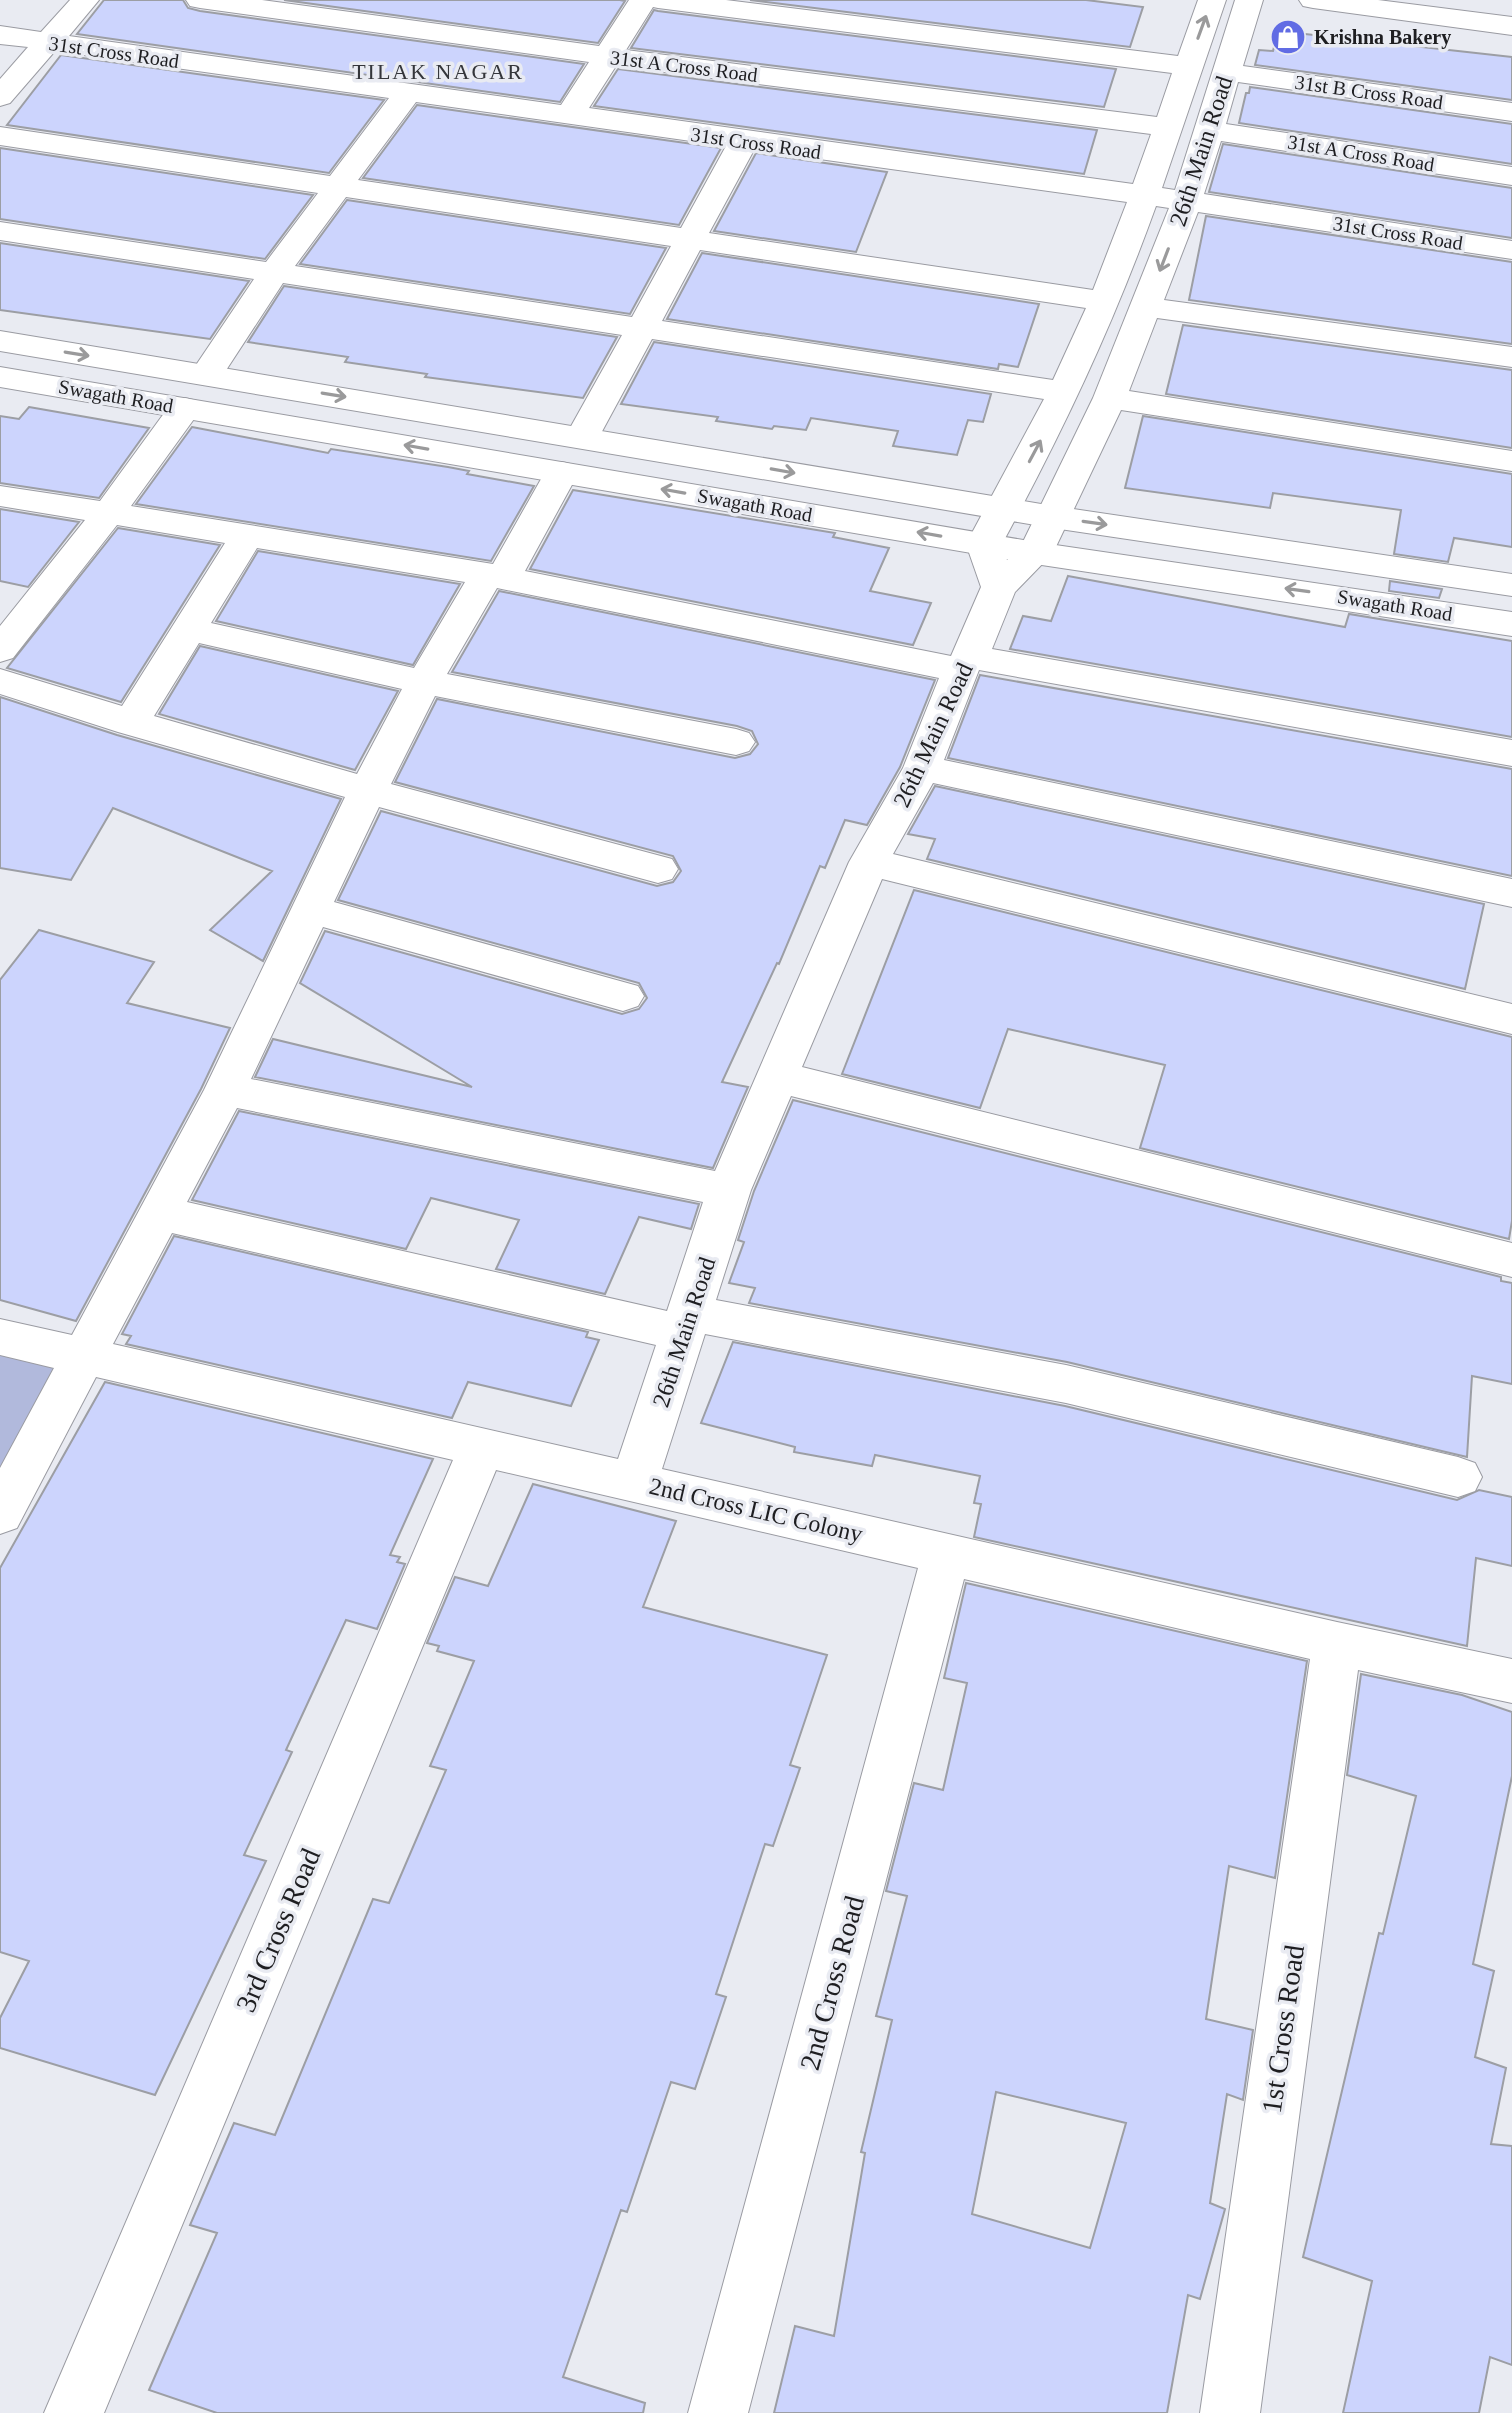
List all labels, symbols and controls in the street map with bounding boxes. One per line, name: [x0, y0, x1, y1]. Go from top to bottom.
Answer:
one-way arrow: [1196, 15, 1211, 40]
shop icon: Krishna Bakery: [1269, 18, 1307, 56]
place label: Krishna Bakery: [1314, 26, 1451, 49]
street label: 31st Cross Road: [48, 32, 180, 72]
street label: 31st A Cross Road: [609, 46, 759, 86]
district label: TILAK NAGAR: [352, 59, 524, 84]
street label: 31st B Cross Road: [1293, 71, 1445, 113]
street label: 26th Main Road: [1165, 73, 1237, 229]
street label: 31st Cross Road: [690, 123, 822, 163]
street label: 31st A Cross Road: [1286, 131, 1436, 175]
street label: 31st Cross Road: [1332, 212, 1464, 254]
one-way arrow: [1156, 247, 1170, 272]
one-way arrow: [64, 347, 89, 362]
street label: Swagath Road: [57, 375, 175, 418]
one-way arrow: [320, 389, 346, 404]
one-way arrow: [404, 439, 429, 454]
one-way arrow: [1027, 440, 1043, 463]
one-way arrow: [770, 464, 796, 479]
one-way arrow: [660, 482, 686, 497]
street label: Swagath Road: [696, 484, 814, 527]
one-way arrow: [1082, 516, 1107, 531]
one-way arrow: [917, 526, 942, 541]
one-way arrow: [1285, 582, 1310, 597]
street label: Swagath Road: [1336, 585, 1454, 626]
street label: 26th Main Road: [888, 659, 978, 811]
street label: 26th Main Road: [648, 1254, 720, 1410]
street label: 2nd Cross LIC Colony: [647, 1473, 865, 1547]
street label: 3rd Cross Road: [230, 1844, 326, 2016]
street label: 2nd Cross Road: [794, 1893, 870, 2073]
street label: 1st Cross Road: [1256, 1943, 1310, 2115]

